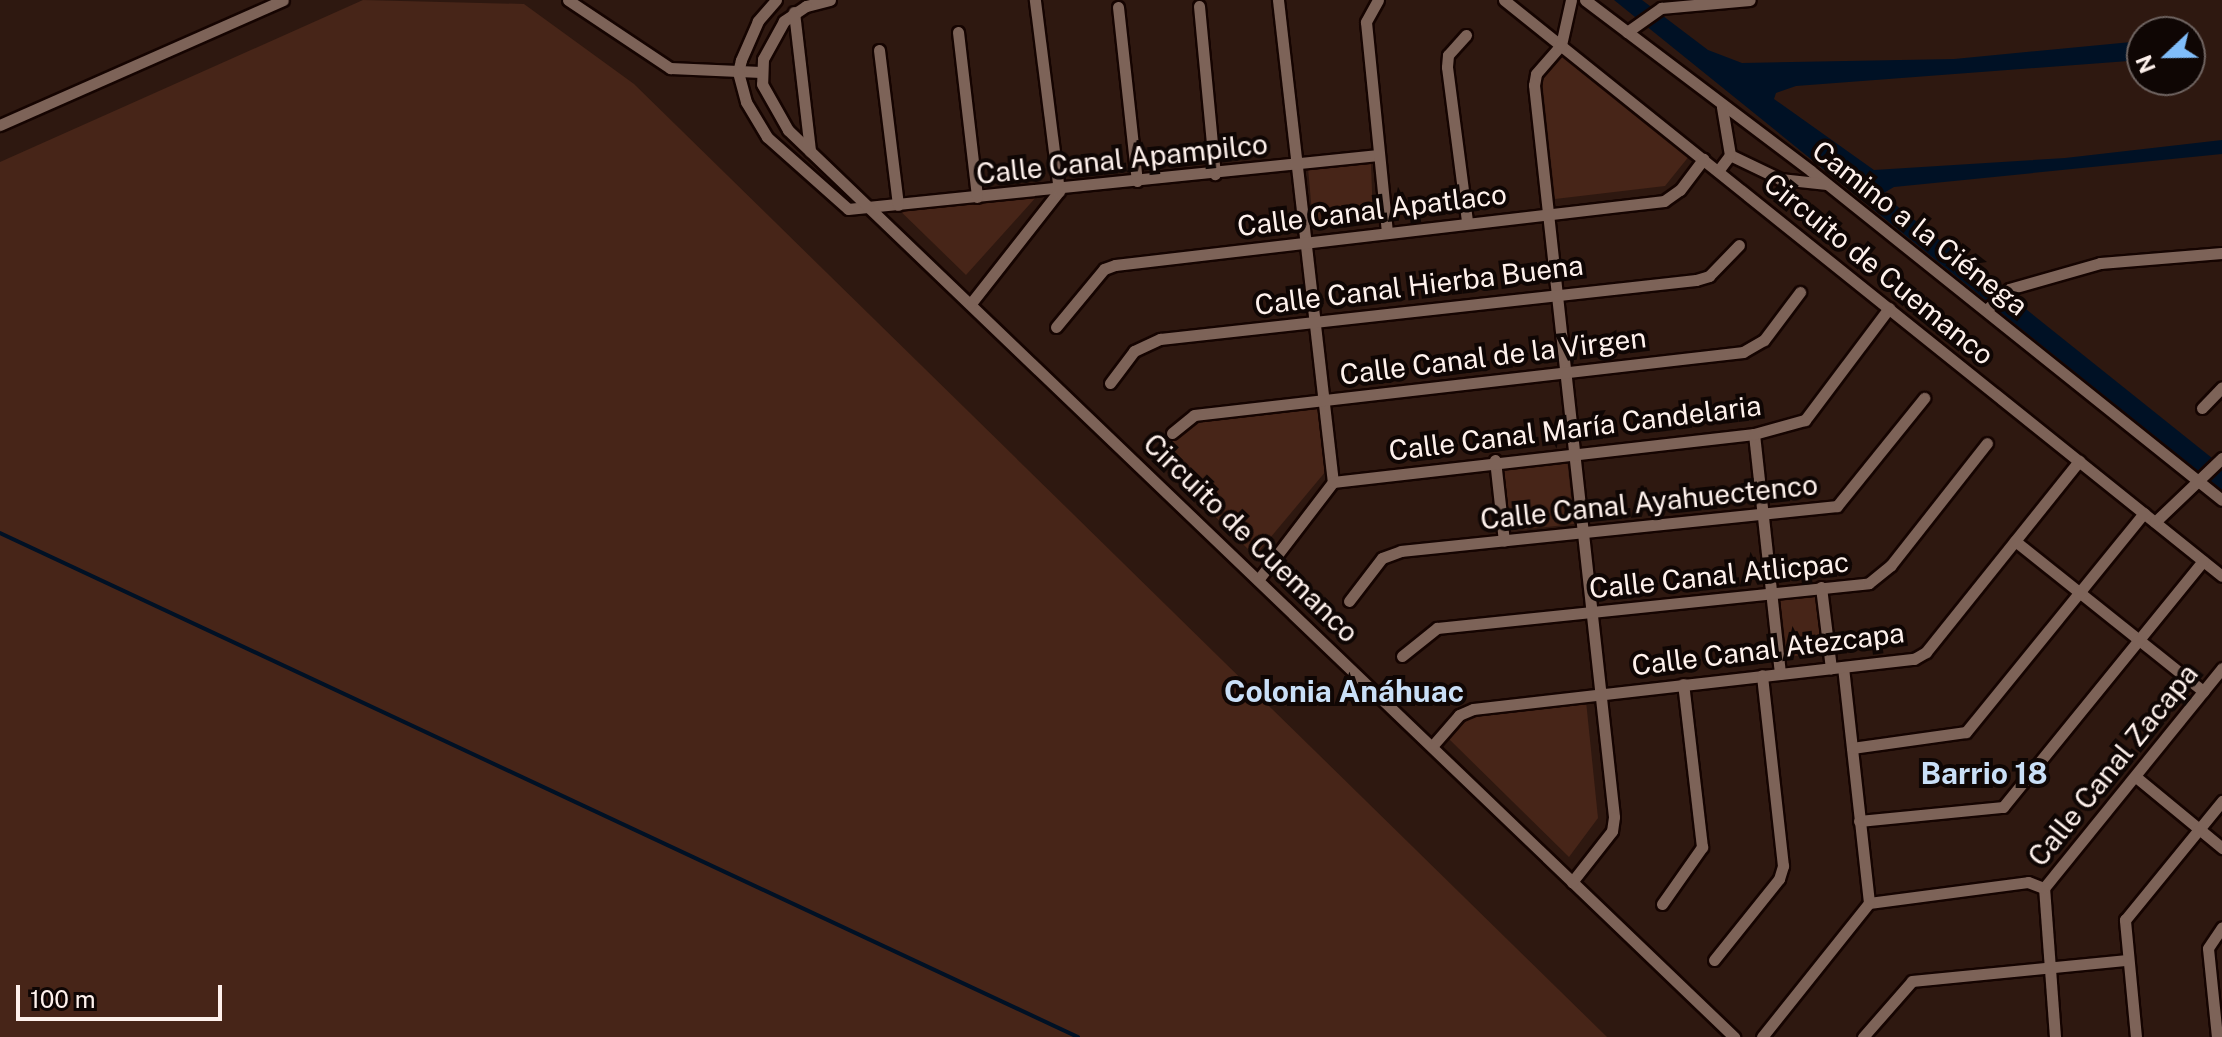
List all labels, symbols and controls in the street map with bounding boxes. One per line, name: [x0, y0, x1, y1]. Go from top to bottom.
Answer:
north arrow: [2126, 16, 2206, 96]
text: N: [2130, 51, 2161, 77]
street label: Calle Canal Apampilco: [974, 127, 1270, 191]
street label: Camino a la Ciénega: [1806, 133, 2034, 323]
street label: Circuito de Cuemanco: [1757, 166, 2001, 372]
street label: Calle Canal Apatlaco: [1235, 177, 1509, 243]
street label: Calle Canal Hierba Buena: [1253, 248, 1585, 322]
street label: Calle Canal de la Virgen: [1337, 320, 1649, 392]
street label: Calle Canal María Candelaria: [1387, 388, 1763, 468]
street label: Circuito de Cuemanco: [1136, 426, 1366, 650]
street label: Calle Canal Ayahuectenco: [1479, 468, 1819, 536]
street label: Calle Canal Atlicpac: [1587, 545, 1851, 605]
street label: Calle Canal Atezcapa: [1630, 616, 1906, 682]
street label: Calle Canal Zacapa: [2021, 657, 2205, 873]
district label: Colonia Anáhuac: [1224, 673, 1464, 709]
district label: Barrio 18: [1920, 755, 2048, 791]
scale bar: [20, 969, 226, 1019]
text: 100 m: [30, 985, 96, 1013]

